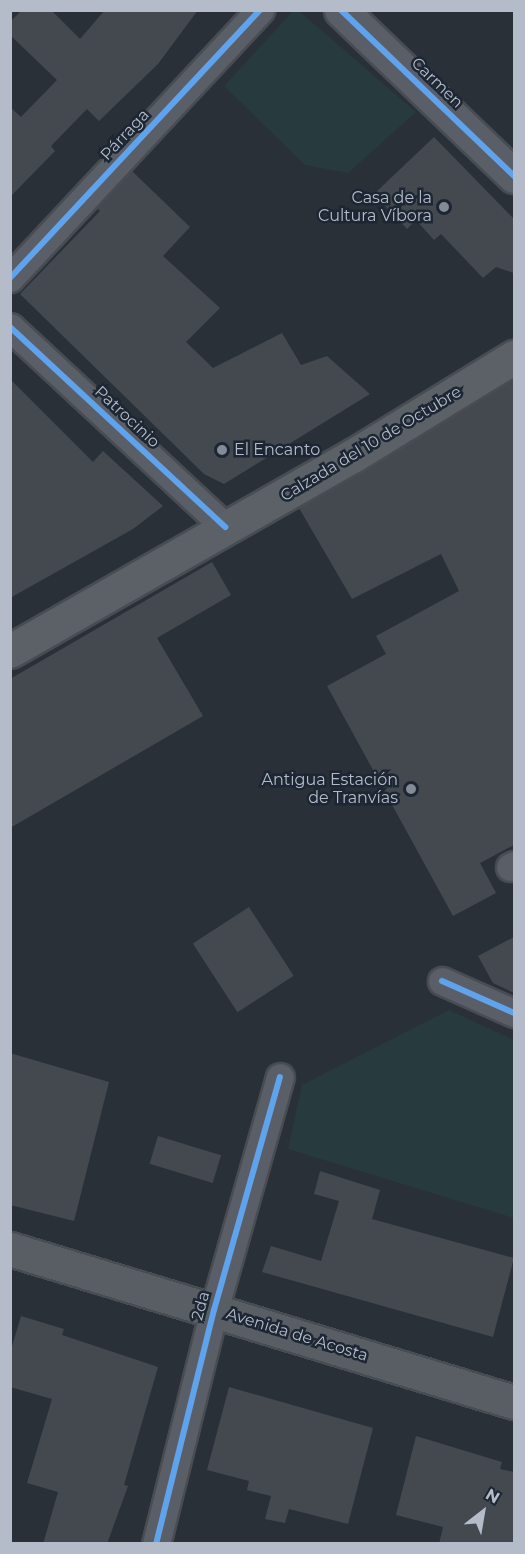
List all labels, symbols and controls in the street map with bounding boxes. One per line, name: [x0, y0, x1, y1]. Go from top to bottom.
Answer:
street label: Carmen: [407, 54, 467, 112]
street label: Párraga: [97, 106, 153, 164]
place label: Casa de la Cultura Víbora: [318, 188, 432, 226]
marker: Casa de la Cultura Víbora: [437, 200, 451, 214]
street label: Patrocinio: [91, 382, 163, 452]
street label: Calzada del 10 de Octubre: [277, 382, 465, 506]
place label: El Encanto: [234, 440, 320, 460]
marker: El Encanto: [215, 443, 229, 457]
place label: Antigua Estación de Tranvías: [262, 770, 398, 808]
marker: Antigua Estación de Tranvías: [402, 780, 420, 798]
street label: 2da: [188, 1289, 214, 1323]
street label: Avenida de Acosta: [224, 1304, 370, 1366]
north arrow: [453, 1482, 513, 1542]
text: N: [482, 1485, 503, 1508]

